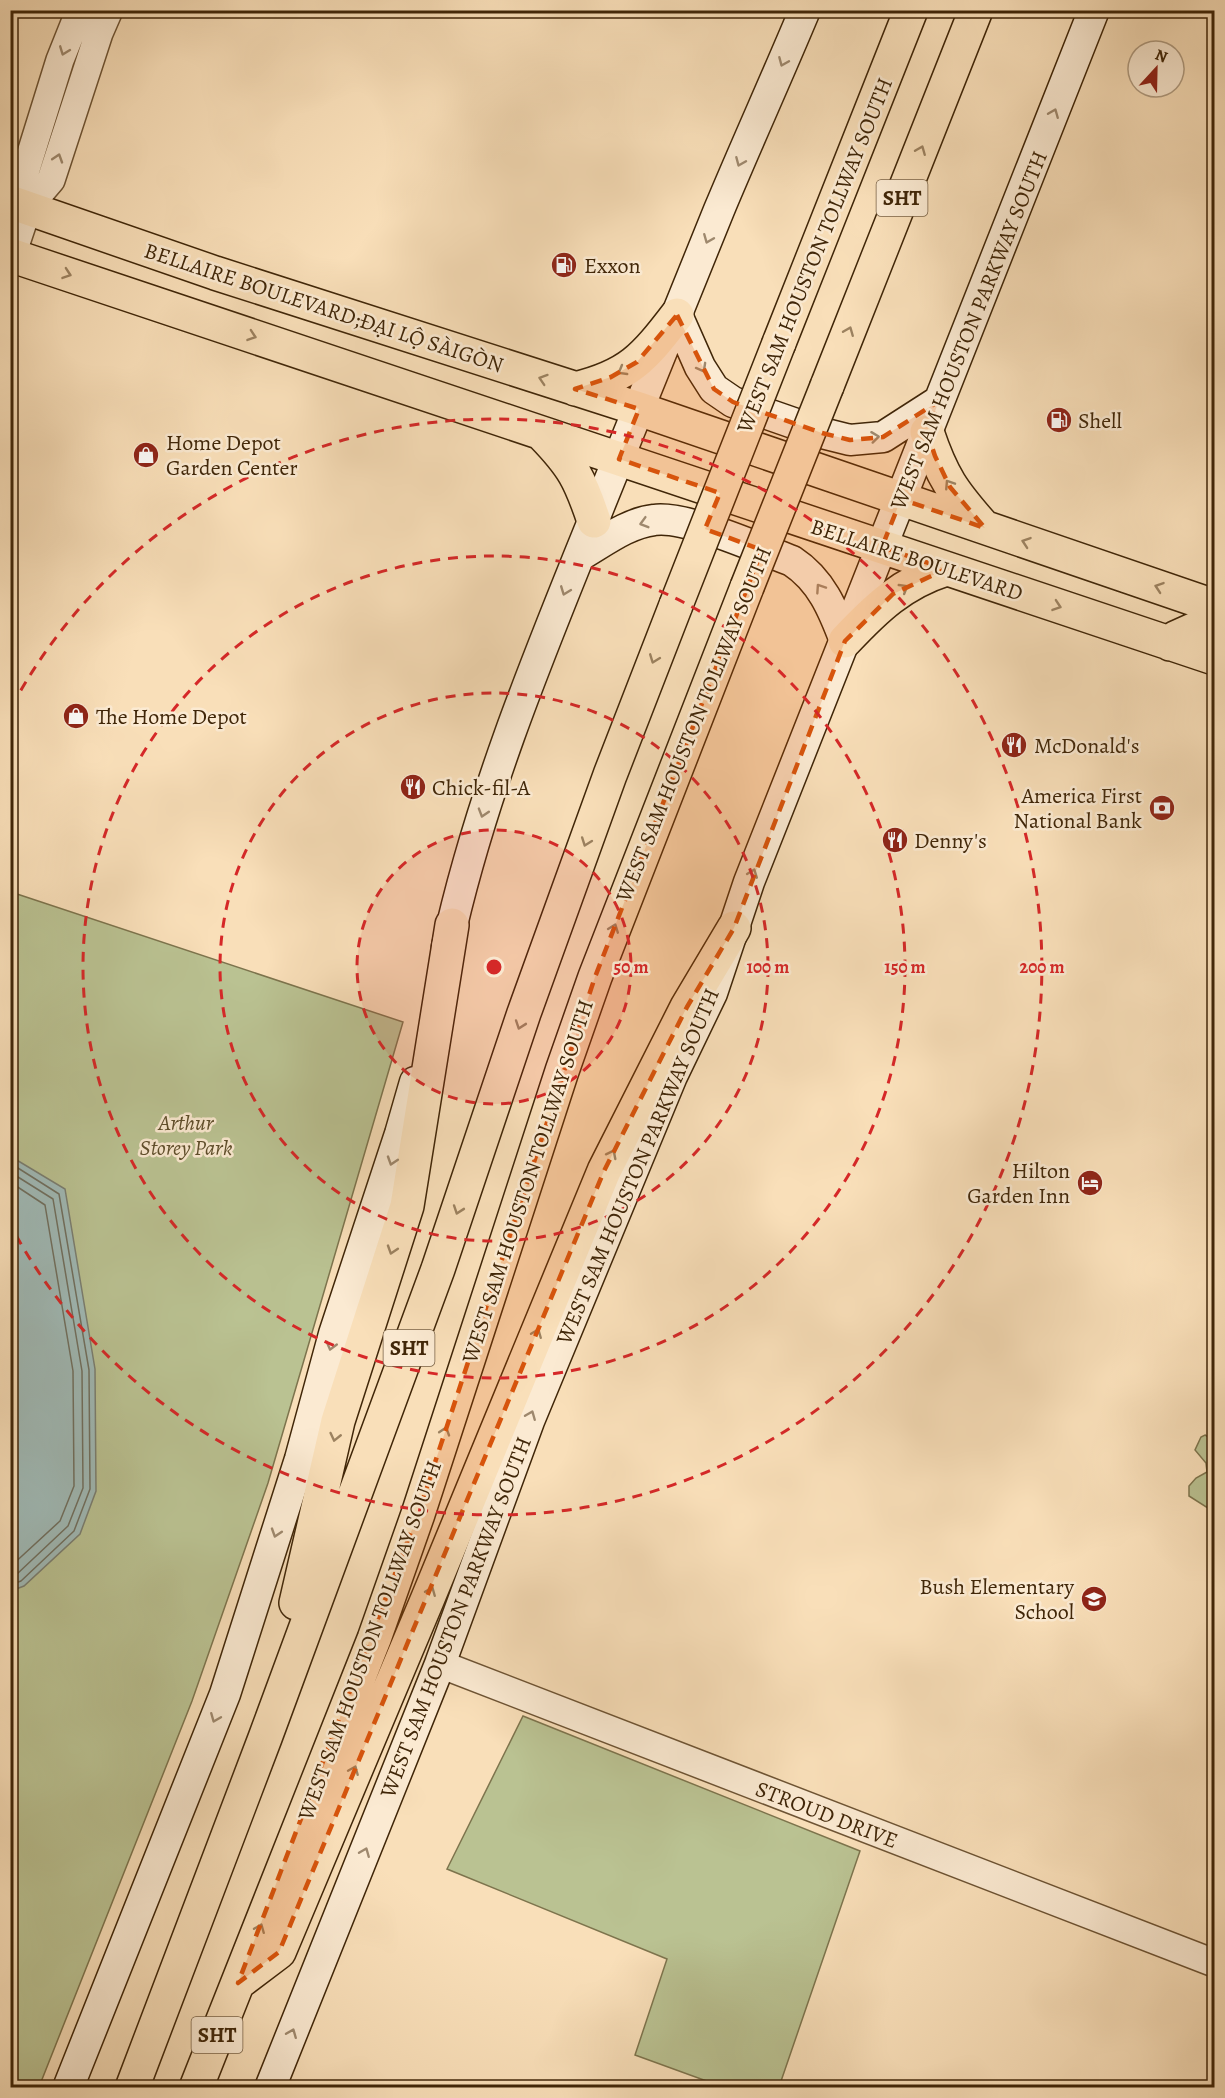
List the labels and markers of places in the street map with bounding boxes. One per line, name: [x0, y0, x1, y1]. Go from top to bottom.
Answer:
fuel station icon: Exxon: [549, 250, 579, 280]
place label: Exxon: [584, 251, 640, 281]
fuel station icon: Shell: [1044, 405, 1074, 435]
place label: Shell: [1078, 406, 1122, 436]
place label: Home Depot Garden Center: [166, 428, 298, 483]
shop icon: Home Depot Garden Center: [131, 440, 161, 470]
shop icon: The Home Depot: [61, 701, 91, 731]
place label: The Home Depot: [96, 702, 247, 732]
restaurant icon: McDonald's: [999, 730, 1029, 760]
place label: McDonald's: [1034, 731, 1140, 761]
restaurant icon: Chick-fil-A: [398, 772, 428, 802]
place label: Chick-fil-A: [432, 773, 531, 803]
place label: America First National Bank: [1014, 781, 1142, 836]
bank icon: America First National Bank: [1147, 793, 1177, 823]
restaurant icon: Denny's: [880, 825, 910, 855]
place label: Denny's: [914, 826, 987, 856]
centre of rings: [484, 957, 504, 977]
place label: Hilton Garden Inn: [967, 1156, 1070, 1211]
hotel icon: Hilton Garden Inn: [1075, 1168, 1105, 1198]
place label: Bush Elementary School: [919, 1572, 1074, 1627]
school or university icon: Bush Elementary School: [1079, 1584, 1109, 1614]

